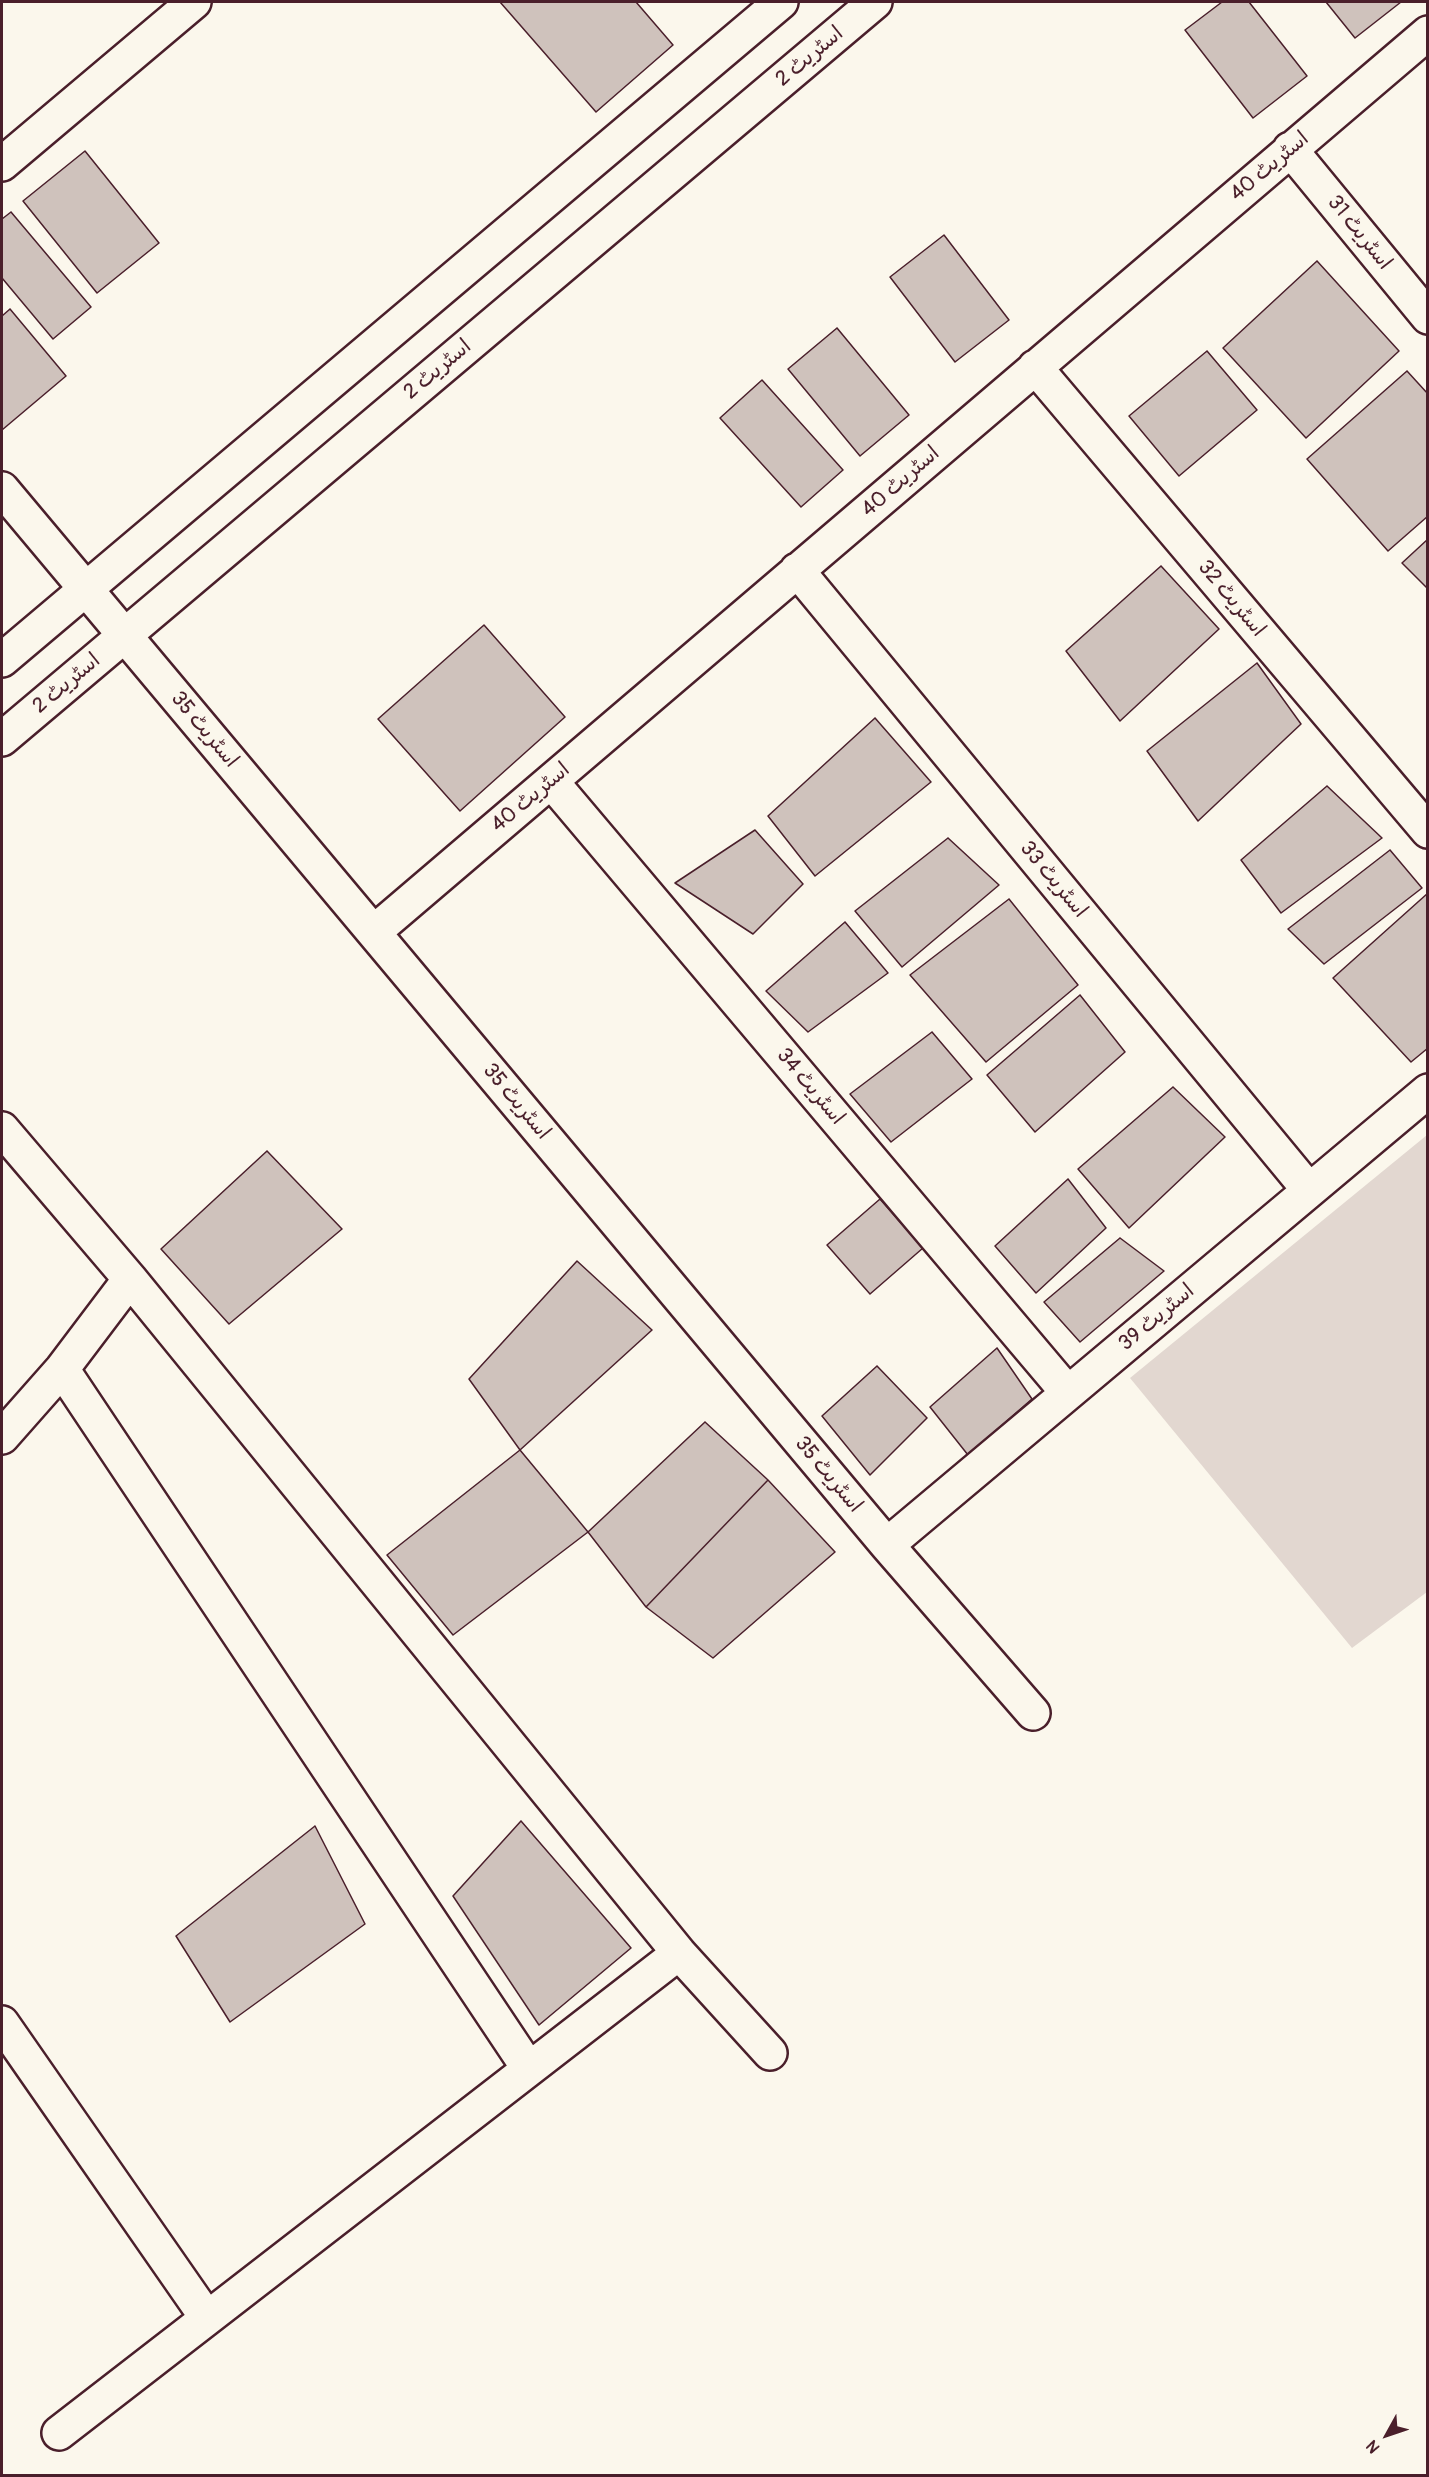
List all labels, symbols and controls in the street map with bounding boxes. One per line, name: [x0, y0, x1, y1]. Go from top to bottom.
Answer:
street label: اسٹریٹ 2: [771, 22, 849, 92]
street label: اسٹریٹ 40: [1225, 127, 1315, 207]
street label: اسٹریٹ 31: [1321, 191, 1397, 275]
street label: اسٹریٹ 2: [399, 335, 477, 405]
street label: اسٹریٹ 40: [857, 441, 945, 523]
street label: اسٹریٹ 32: [1192, 556, 1270, 642]
street label: اسٹریٹ 2: [28, 649, 106, 719]
street label: اسٹریٹ 35: [165, 687, 243, 773]
street label: اسٹریٹ 40: [486, 758, 576, 838]
street label: اسٹریٹ 33: [1014, 837, 1092, 923]
street label: اسٹریٹ 34: [771, 1043, 849, 1131]
street label: اسٹریٹ 35: [477, 1059, 555, 1145]
street label: اسٹریٹ 39: [1114, 1279, 1200, 1357]
street label: اسٹریٹ 35: [789, 1432, 867, 1518]
north arrow: [1357, 2405, 1417, 2465]
text: N: [1362, 2436, 1384, 2457]

